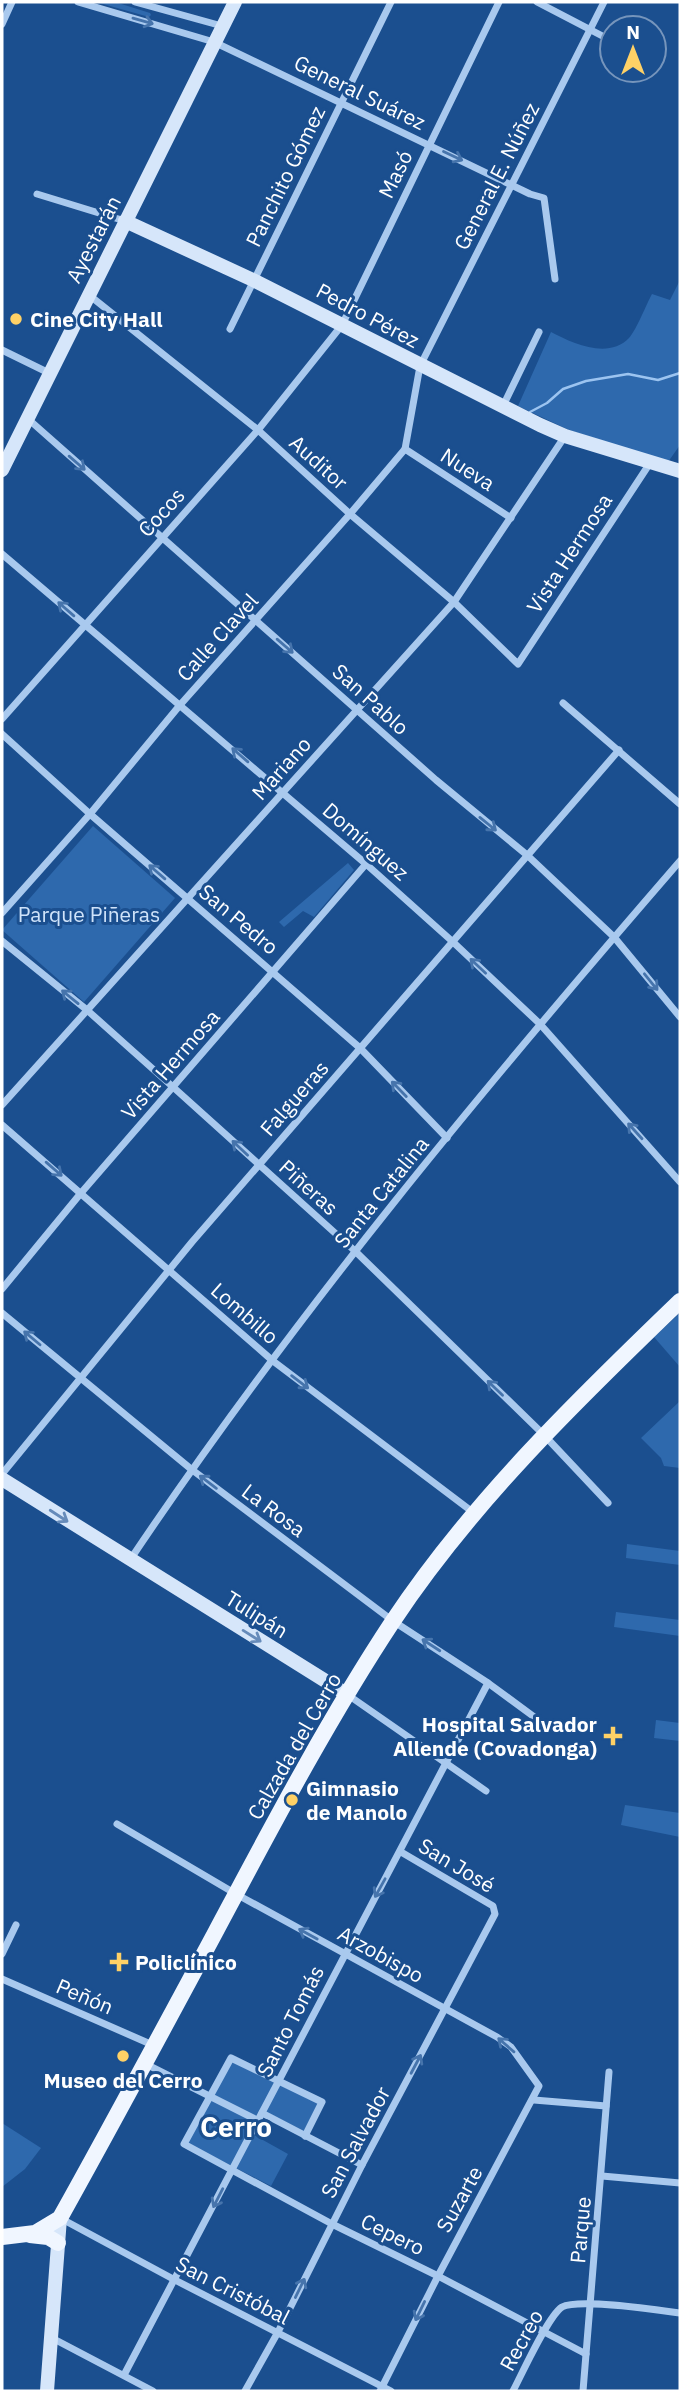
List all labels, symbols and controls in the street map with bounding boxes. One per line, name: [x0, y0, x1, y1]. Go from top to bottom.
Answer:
north arrow: [598, 14, 668, 84]
one-way arrow: [132, 15, 154, 28]
text: N: [626, 20, 640, 44]
street label: General Suárez: [290, 48, 431, 136]
street label: General E. Núñez: [447, 97, 545, 254]
street label: Panchito Gómez: [239, 101, 331, 251]
street label: Masó: [371, 145, 419, 203]
one-way arrow: [442, 150, 463, 163]
street label: Ayestarán: [59, 191, 127, 287]
street label: Pedro Pérez: [312, 276, 425, 354]
place label: Cine City Hall: [30, 305, 163, 333]
marker: Cine City Hall: [8, 311, 24, 327]
street label: Auditor: [284, 428, 354, 496]
street label: Nueva: [435, 441, 501, 497]
one-way arrow: [68, 455, 86, 471]
street label: Cocos: [131, 481, 191, 543]
street label: Vista Hermosa: [520, 488, 618, 618]
street label: Calle Clavel: [170, 587, 264, 687]
one-way arrow: [57, 601, 75, 617]
one-way arrow: [276, 638, 294, 654]
street label: San Pablo: [327, 657, 415, 741]
street label: Mariano: [245, 730, 317, 806]
one-way arrow: [231, 747, 249, 763]
street label: Domínguez: [317, 796, 415, 886]
one-way arrow: [479, 816, 497, 832]
one-way arrow: [148, 864, 166, 880]
street label: San Pedro: [193, 878, 285, 960]
park label: Parque Piñeras: [18, 900, 160, 928]
one-way arrow: [470, 958, 487, 975]
one-way arrow: [644, 972, 659, 990]
one-way arrow: [62, 989, 80, 1005]
street label: Vista Hermosa: [114, 1003, 226, 1125]
street label: Falgueras: [253, 1054, 335, 1142]
one-way arrow: [391, 1081, 408, 1098]
one-way arrow: [627, 1122, 643, 1140]
street label: Santa Catalina: [327, 1130, 435, 1254]
one-way arrow: [232, 1140, 249, 1157]
street label: Piñeras: [273, 1153, 345, 1221]
one-way arrow: [44, 1161, 62, 1177]
street label: Lombillo: [205, 1276, 285, 1350]
one-way arrow: [23, 1331, 41, 1346]
one-way arrow: [291, 1374, 309, 1389]
one-way arrow: [487, 1379, 504, 1396]
one-way arrow: [199, 1474, 218, 1489]
street label: La Rosa: [236, 1477, 312, 1543]
one-way arrow: [49, 1509, 69, 1523]
street label: Tulipán: [220, 1584, 294, 1644]
one-way arrow: [242, 1629, 262, 1643]
one-way arrow: [422, 1638, 441, 1653]
street label: Calzada del Cerro: [241, 1667, 347, 1825]
place label: Hospital Salvador Allende (Covadonga): [393, 1710, 598, 1762]
marker: Hospital Salvador Allende (Covadonga): [603, 1726, 623, 1746]
place label: Gimnasio de Manolo: [306, 1774, 407, 1826]
marker: Gimnasio de Manolo: [284, 1792, 300, 1808]
street label: San José: [414, 1831, 500, 1899]
one-way arrow: [373, 1877, 387, 1898]
street label: Arzobispo: [333, 1919, 429, 1989]
one-way arrow: [298, 1927, 319, 1940]
place label: Policlínico: [135, 1948, 237, 1976]
marker: Policlínico: [109, 1952, 129, 1972]
street label: Santo Tomás: [250, 1961, 330, 2081]
street label: Peñón: [52, 1971, 118, 2021]
one-way arrow: [497, 2037, 515, 2053]
marker: Museo del Cerro: [115, 2048, 131, 2064]
one-way arrow: [410, 2054, 423, 2075]
place label: Museo del Cerro: [44, 2066, 203, 2094]
street label: San Salvador: [314, 2081, 396, 2203]
district label: Cerro: [200, 2108, 272, 2145]
street label: Suzarte: [429, 2161, 489, 2237]
one-way arrow: [211, 2187, 224, 2208]
street label: Parque: [563, 2195, 597, 2265]
street label: Cepero: [356, 2207, 430, 2261]
street label: San Cristóbal: [171, 2249, 295, 2331]
one-way arrow: [293, 2278, 307, 2299]
one-way arrow: [413, 2300, 426, 2321]
street label: Recreo: [493, 2304, 549, 2376]

